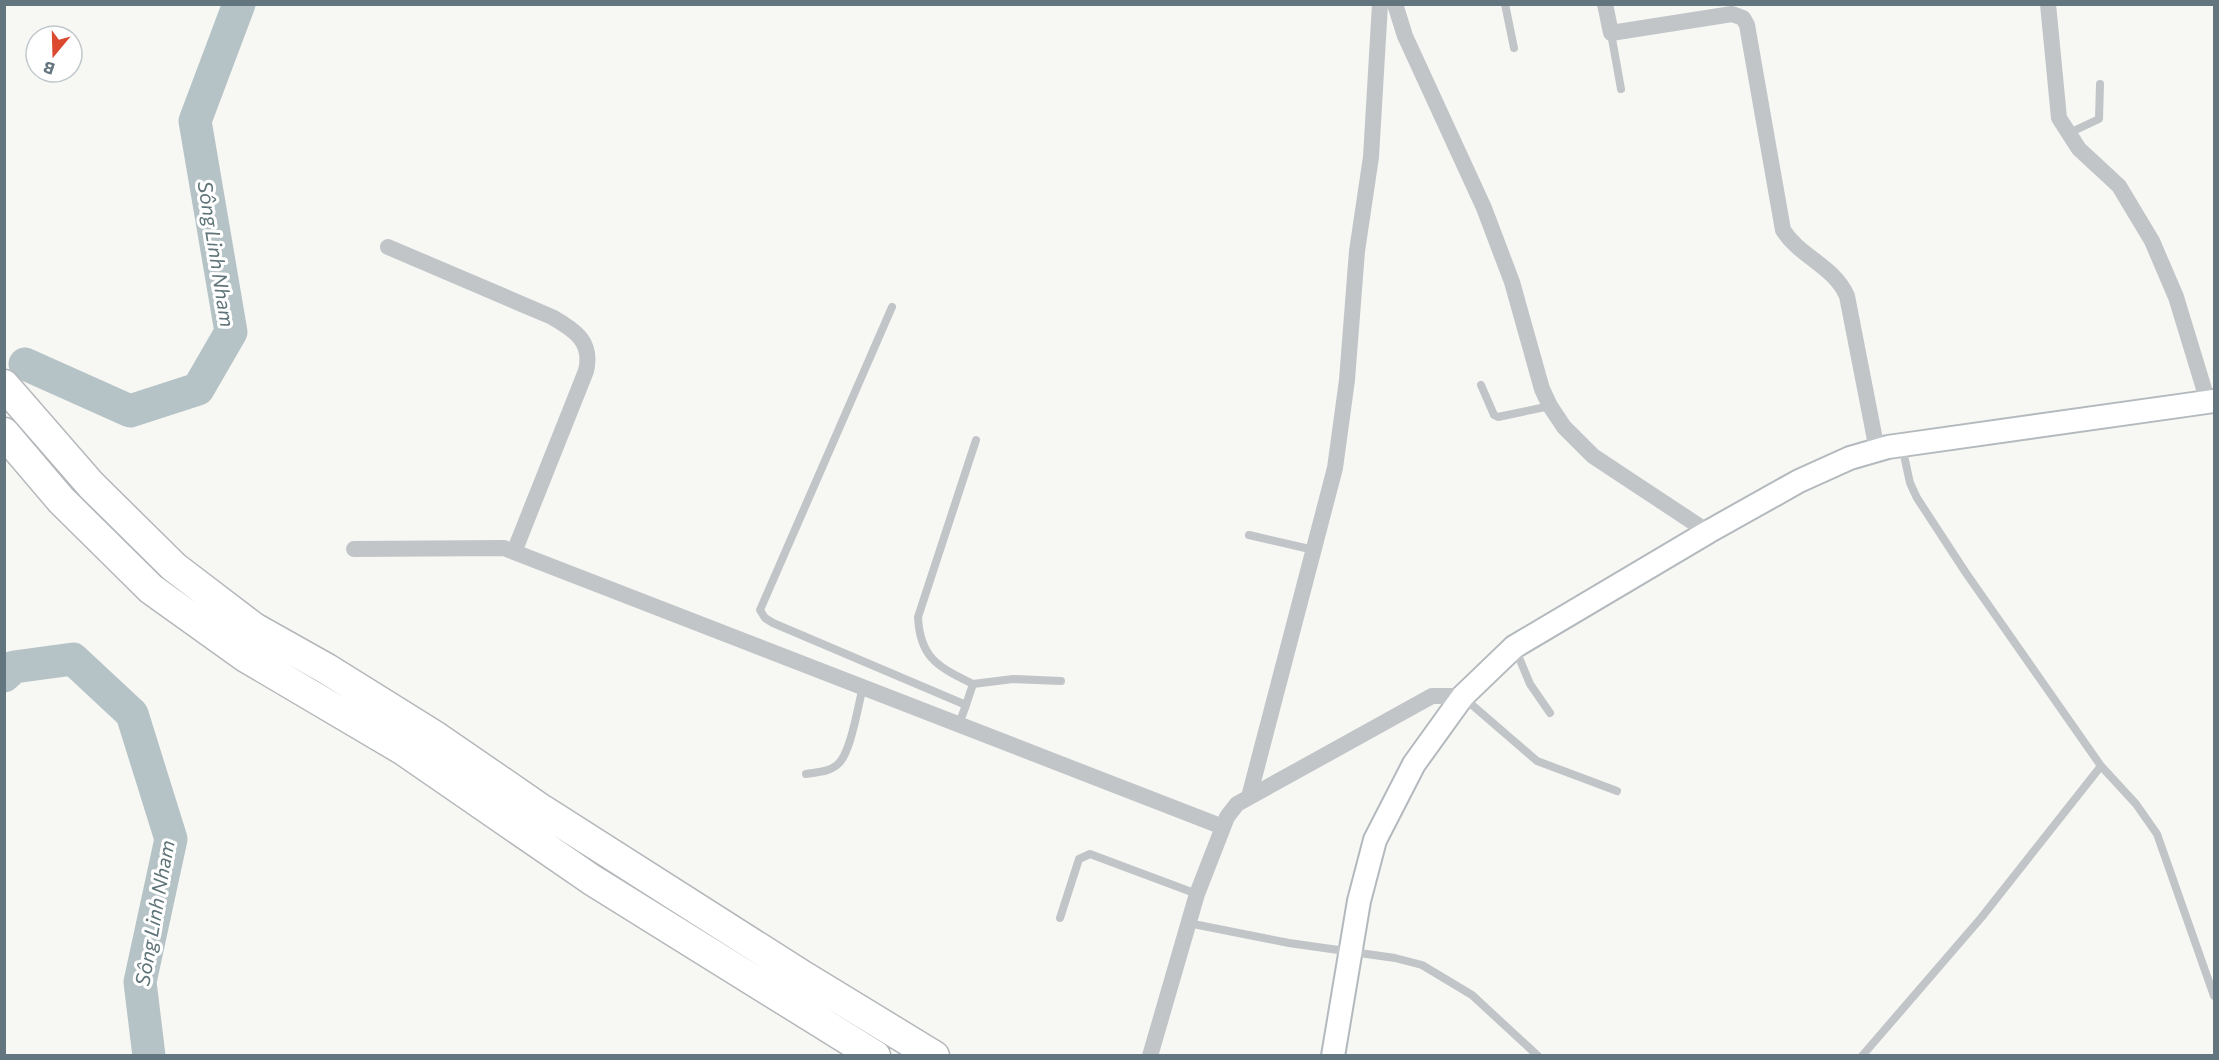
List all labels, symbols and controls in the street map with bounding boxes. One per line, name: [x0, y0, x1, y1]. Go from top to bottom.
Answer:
north arrow: [24, 24, 84, 84]
text: B: [40, 58, 57, 79]
water label: Sông Linh Nham: [194, 179, 240, 329]
water label: Sông Linh Nham: [129, 838, 179, 988]

